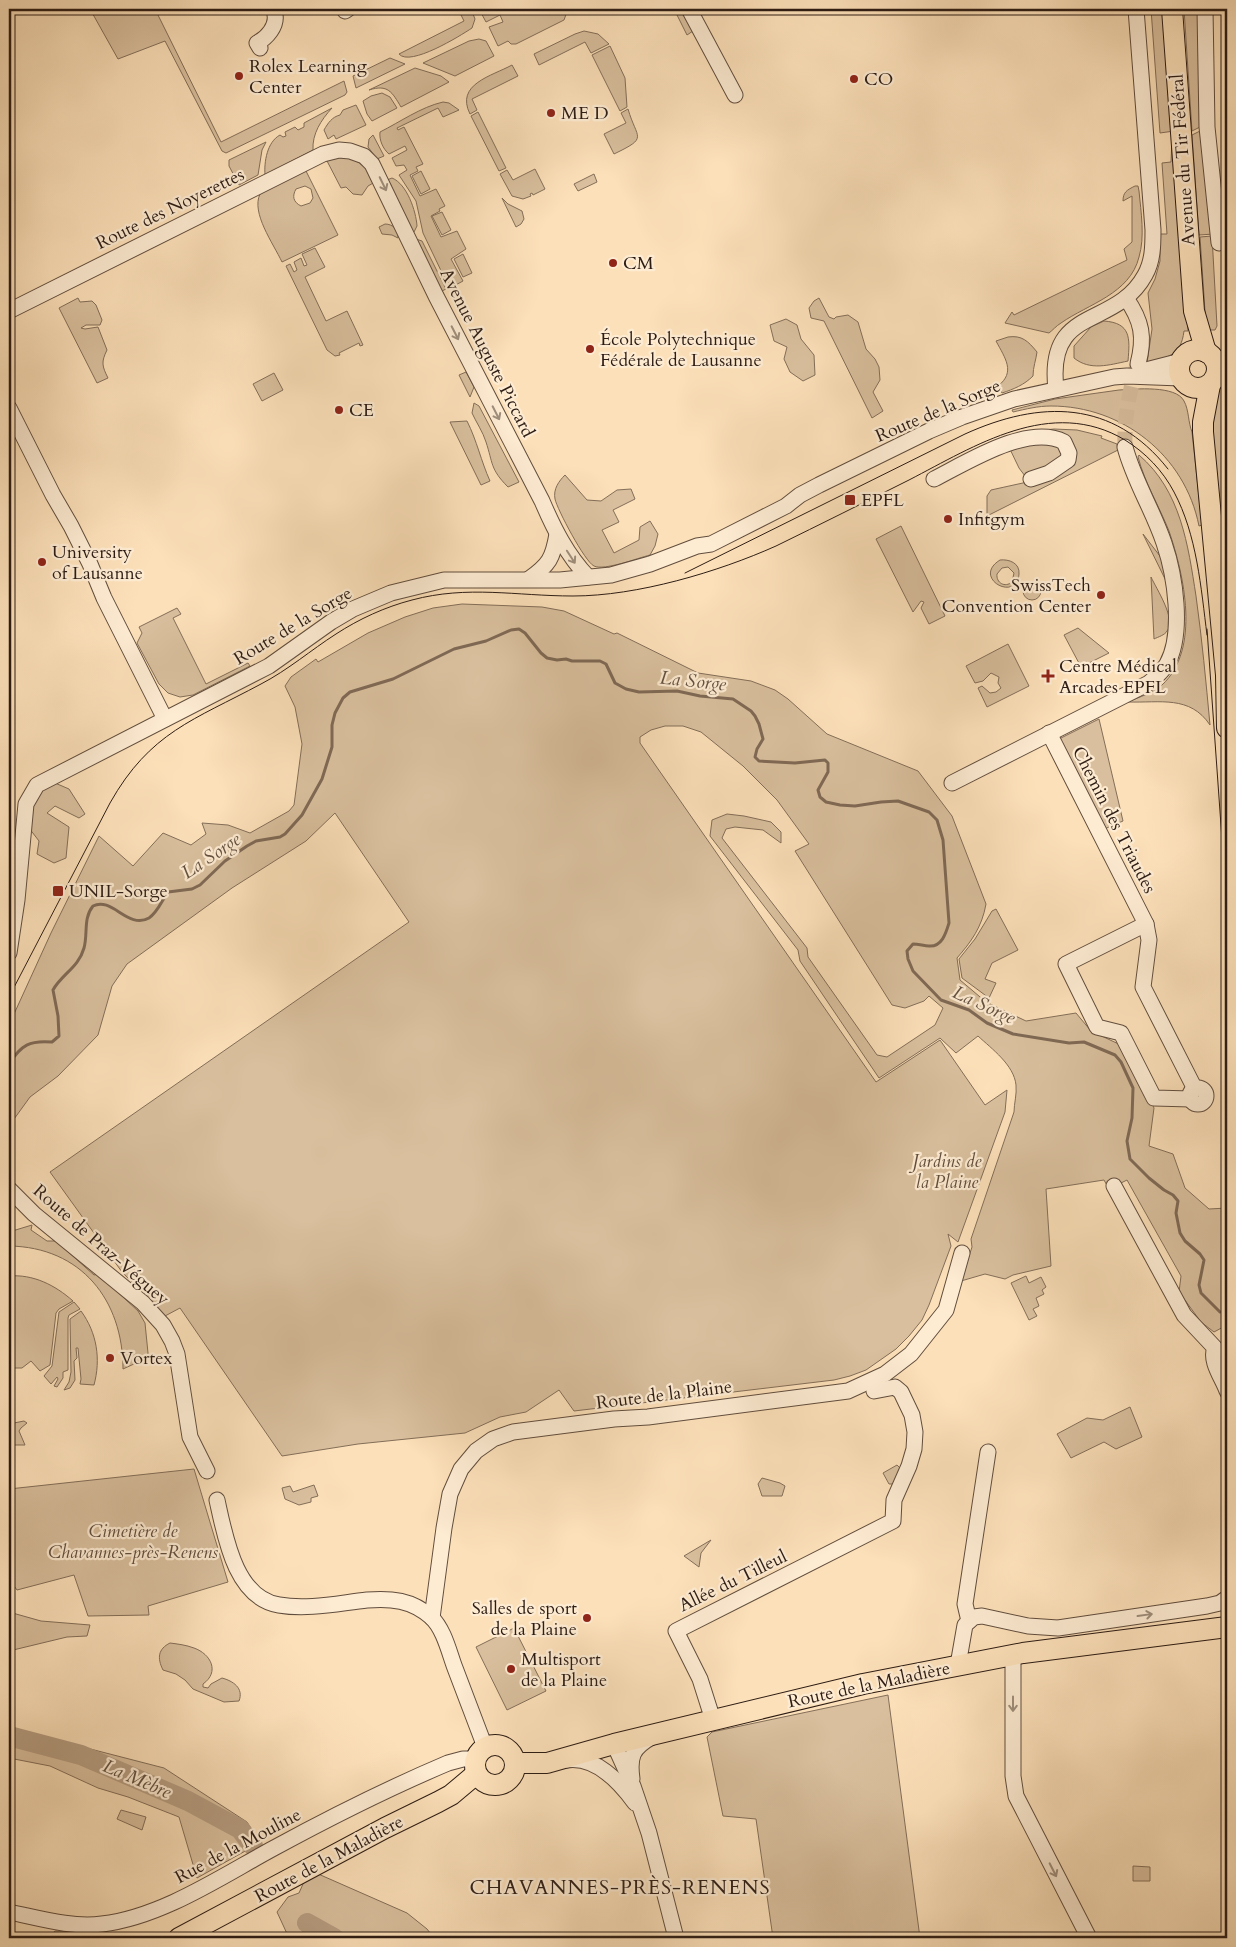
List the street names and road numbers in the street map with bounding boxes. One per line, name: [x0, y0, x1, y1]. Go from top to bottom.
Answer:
street label: Avenue du Tir Fédéral: [1164, 73, 1201, 247]
street label: Route des Noyerettes: [92, 162, 248, 256]
street label: Avenue Auguste Piccard: [433, 264, 541, 442]
street label: Route de la Sorge: [871, 373, 1005, 449]
street label: Route de la Sorge: [229, 581, 357, 671]
street label: Chemin des Triaudes: [1066, 742, 1162, 898]
street label: Route de Praz-Véguey: [27, 1179, 175, 1312]
street label: Route de la Plaine: [594, 1374, 734, 1416]
street label: Allée du Tilleul: [675, 1544, 792, 1618]
street label: Route de la Maladière: [786, 1656, 952, 1714]
street label: Rue de la Mouline: [170, 1802, 306, 1890]
street label: Route de la Maladière: [250, 1809, 408, 1909]

